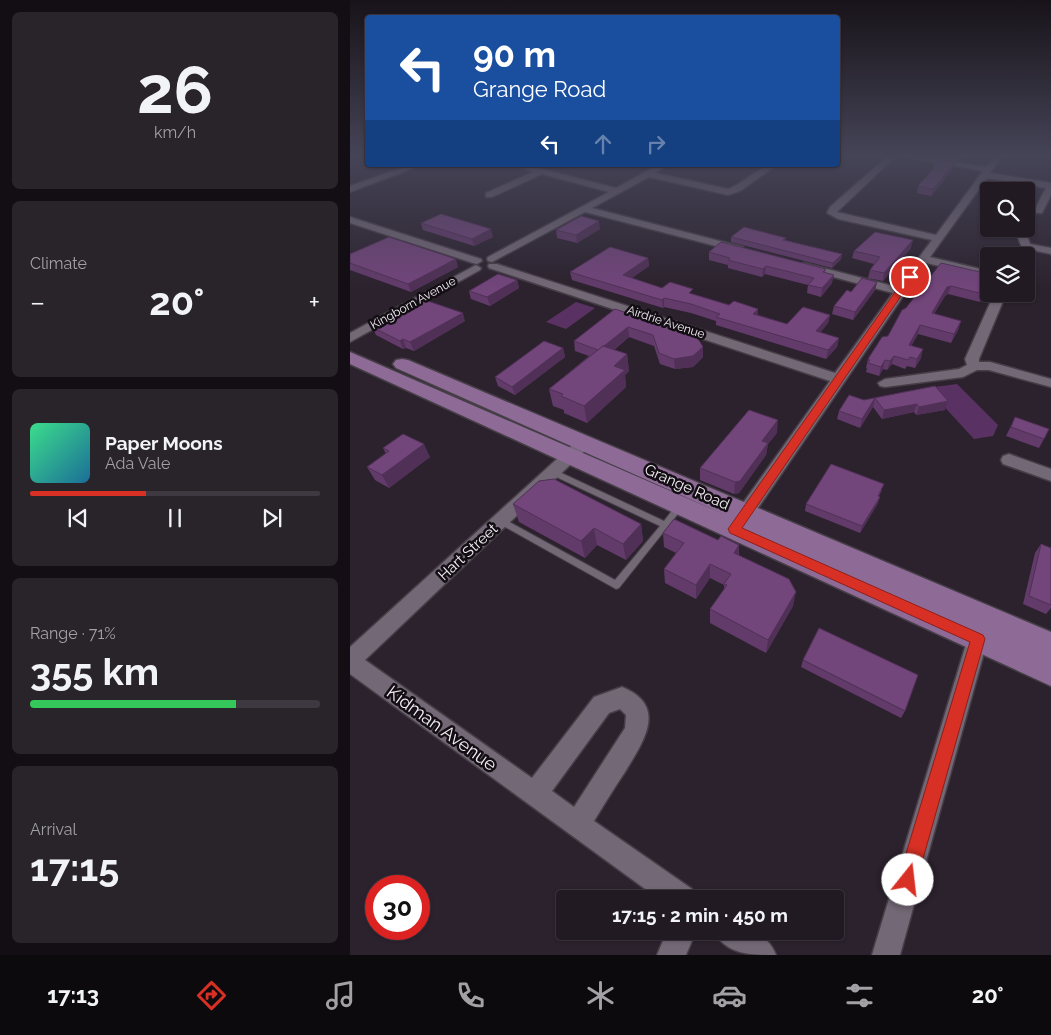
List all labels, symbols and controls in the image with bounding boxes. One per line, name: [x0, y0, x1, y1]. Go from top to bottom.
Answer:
text: 90 m: [473, 34, 556, 75]
icon: left: [390, 35, 455, 100]
text: 26: [137, 52, 213, 128]
text: Grange Road: [473, 76, 606, 102]
text: km/h: [154, 123, 196, 142]
icon: left: [536, 130, 564, 158]
icon: ahead: [589, 130, 617, 158]
icon: right: [642, 130, 670, 158]
map controls: [980, 182, 1035, 302]
button: search: [980, 182, 1035, 237]
button: layers: [980, 247, 1035, 302]
text: Climate: [30, 254, 87, 273]
pin: [889, 256, 931, 298]
icon: arrive: [896, 263, 924, 291]
street label: Kingborn Avenue: [368, 274, 458, 332]
text: 20°: [149, 279, 204, 324]
text: −: [30, 286, 45, 319]
text: +: [308, 286, 320, 319]
street label: Airdrie Avenue: [625, 303, 707, 341]
text: Paper Moons: [105, 432, 223, 454]
text: Ada Vale: [105, 454, 170, 473]
street label: Grange Road: [642, 460, 732, 514]
icon: previous: [64, 504, 92, 532]
icon: pause: [161, 504, 189, 532]
icon: next: [258, 504, 286, 532]
street label: Hart Street: [434, 520, 502, 584]
text: Range · 71%: [30, 624, 116, 643]
text: 355 km: [30, 649, 159, 694]
street label: Kidman Avenue: [383, 681, 501, 775]
text: Arrival: [30, 820, 77, 839]
text: 17:15: [30, 845, 119, 890]
position arrow: [881, 853, 933, 905]
speed limit sign: 30: [365, 875, 430, 940]
text: 17:15 · 2 min · 450 m: [612, 904, 788, 926]
icon: directions: [194, 978, 229, 1013]
icon: music: [323, 978, 358, 1013]
icon: phone: [453, 978, 488, 1013]
icon: climate: [583, 978, 618, 1013]
icon: car: [712, 978, 747, 1013]
icon: filters: [842, 978, 877, 1013]
text: 17:13: [47, 982, 99, 1008]
text: 20°: [972, 982, 1004, 1008]

